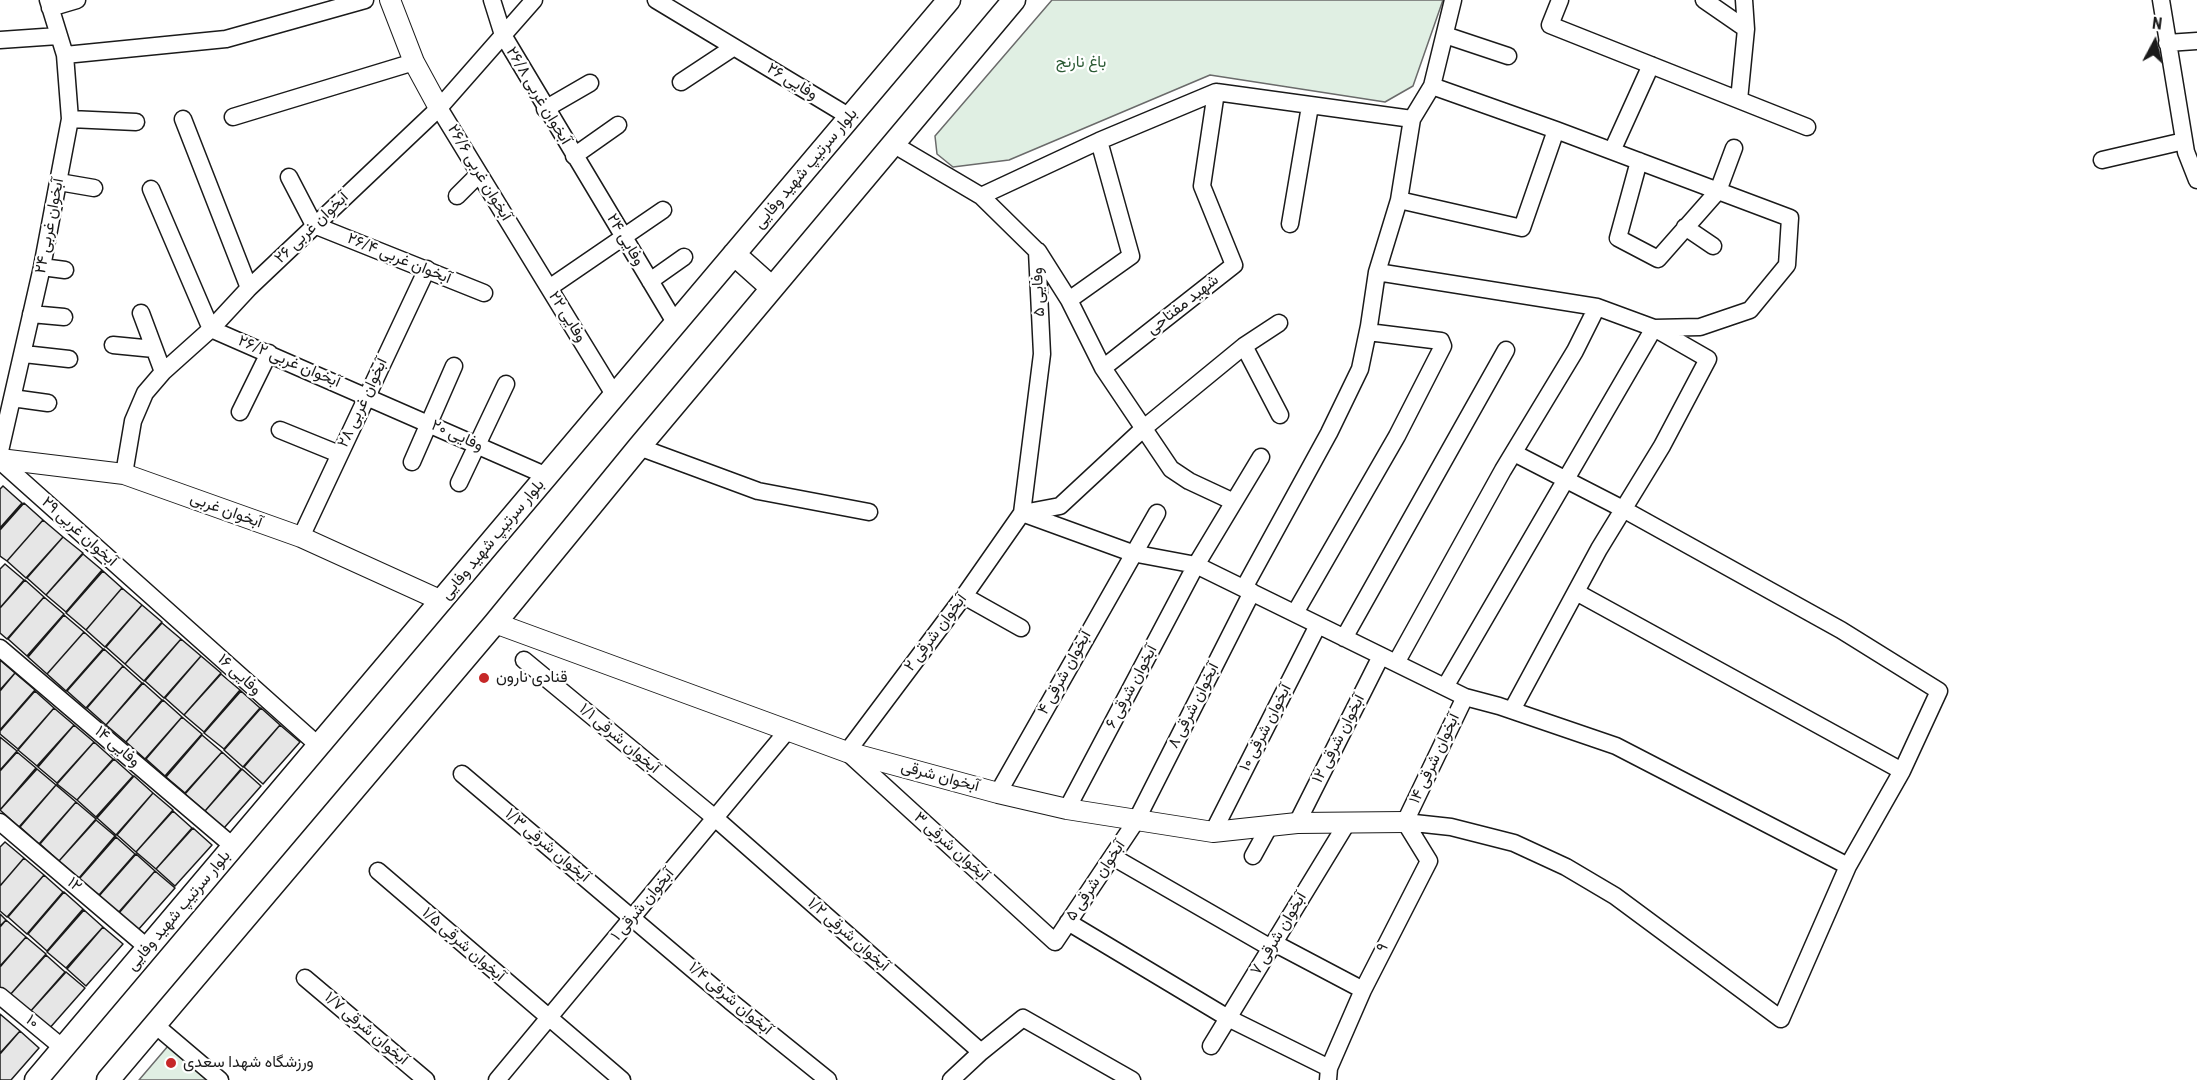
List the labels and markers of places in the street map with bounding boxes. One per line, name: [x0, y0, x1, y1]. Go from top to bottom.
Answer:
place label: قنادی نارون: [496, 668, 567, 688]
marker: قنادی نارون: [477, 671, 491, 685]
place label: ورزشگاه شهدا سعدی: [183, 1053, 314, 1073]
marker: ورزشگاه شهدا سعدی: [164, 1056, 178, 1070]

